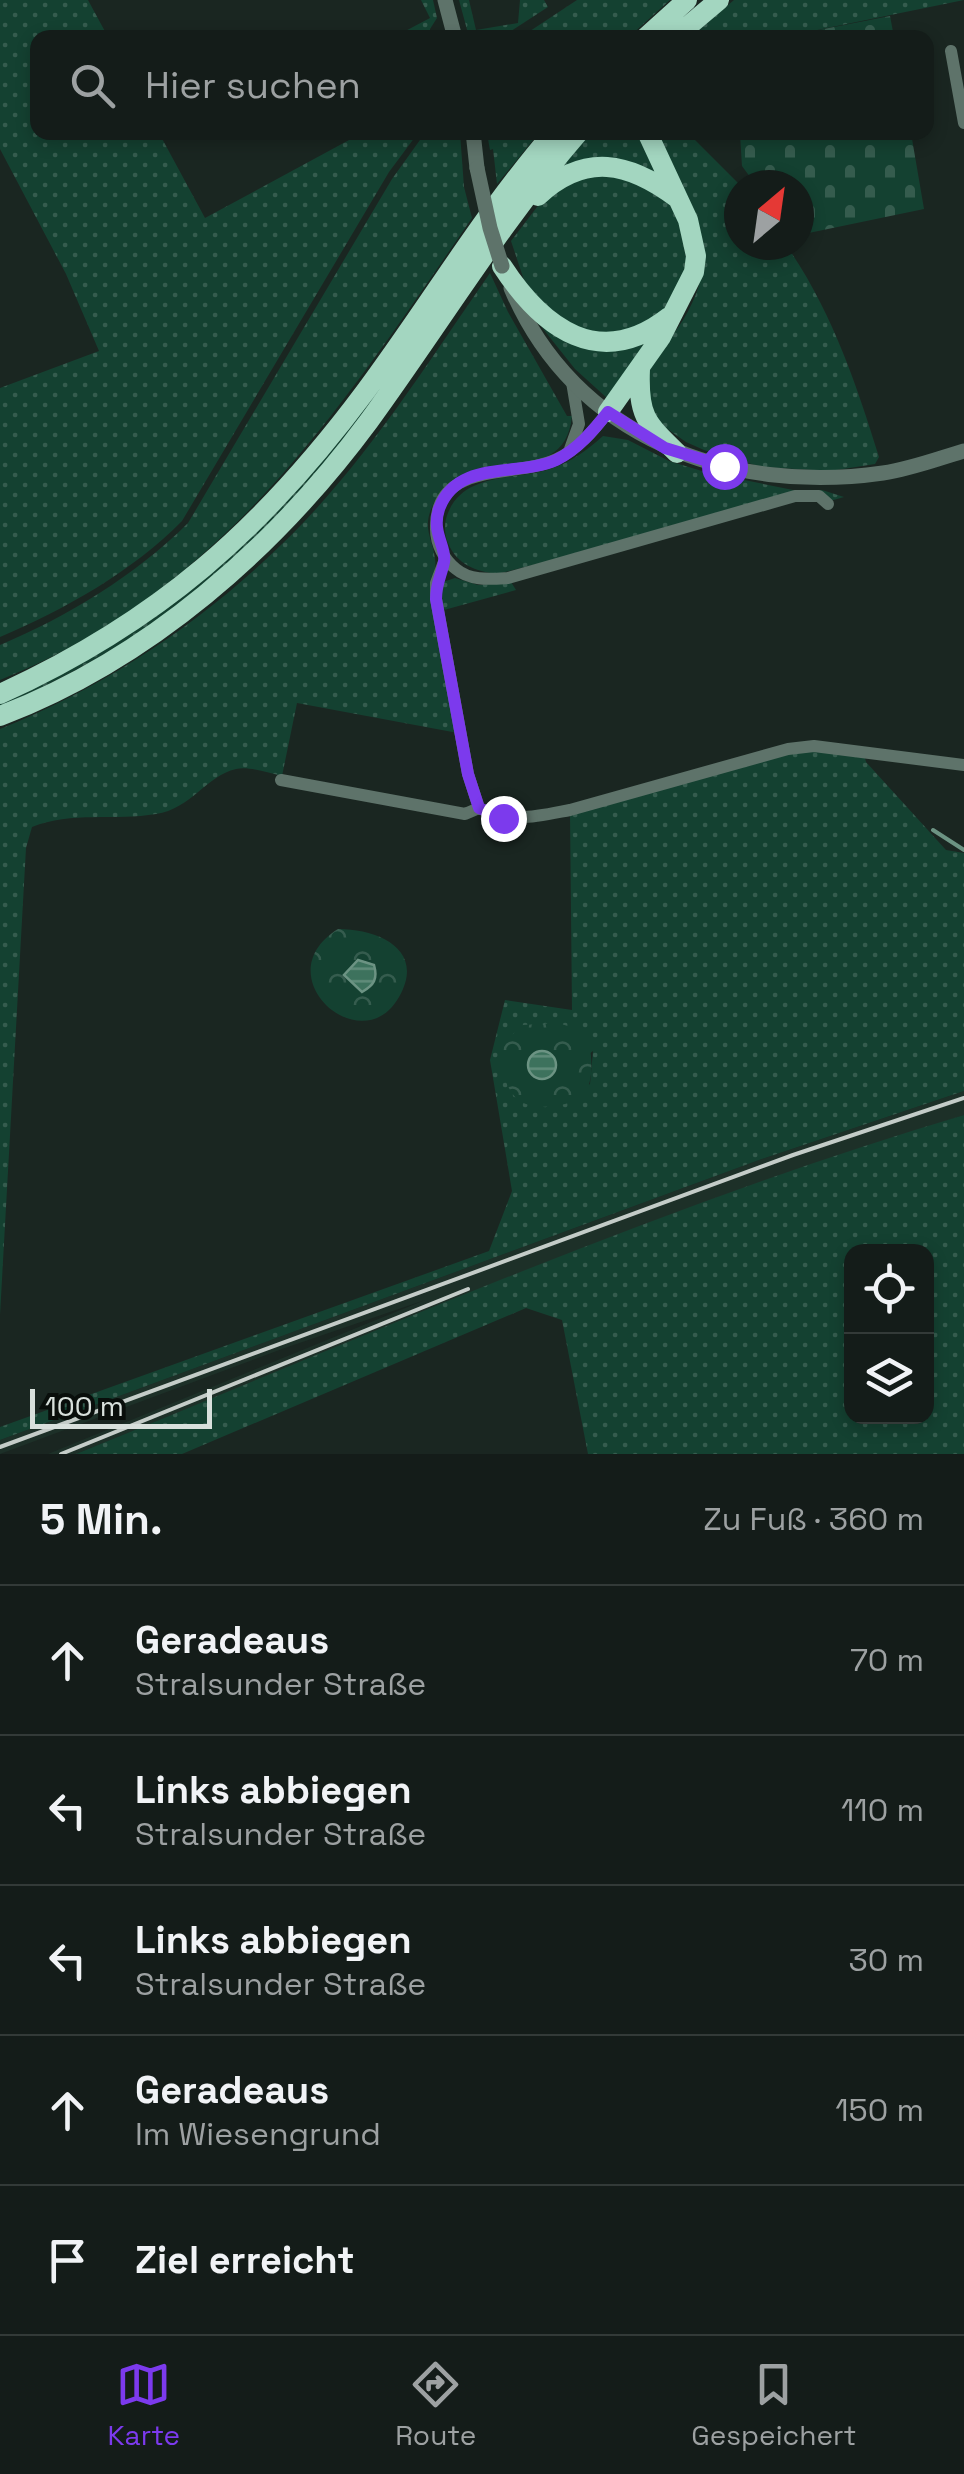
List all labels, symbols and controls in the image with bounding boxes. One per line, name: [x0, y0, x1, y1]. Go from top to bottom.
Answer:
search box: [30, 30, 934, 140]
icon: search: [65, 58, 120, 113]
text: Hier suchen: [145, 61, 361, 109]
north arrow: [724, 170, 814, 260]
route start: [702, 444, 748, 490]
route end: [481, 796, 527, 842]
map controls: [844, 1244, 934, 1424]
button: locate: [844, 1244, 934, 1334]
button: layers: [844, 1334, 934, 1424]
scale bar: [30, 1384, 212, 1428]
text: 100 m: [45, 1388, 124, 1424]
text: 5 Min.: [40, 1493, 162, 1546]
text: Zu Fuß · 360 m: [703, 1499, 924, 1539]
text: Geradeaus: [135, 1616, 329, 1664]
icon: ahead: [40, 1633, 95, 1688]
text: 70 m: [850, 1640, 924, 1680]
text: Stralsunder Straße: [135, 1664, 426, 1704]
text: Links abbiegen: [135, 1766, 412, 1814]
icon: left: [40, 1783, 95, 1838]
text: 110 m: [841, 1790, 924, 1830]
text: Stralsunder Straße: [135, 1814, 426, 1854]
text: Links abbiegen: [135, 1916, 412, 1964]
icon: left: [40, 1933, 95, 1988]
text: 30 m: [848, 1940, 924, 1980]
text: Stralsunder Straße: [135, 1964, 426, 2004]
text: Geradeaus: [135, 2066, 329, 2114]
icon: ahead: [40, 2083, 95, 2138]
text: 150 m: [835, 2090, 924, 2130]
text: Im Wiesengrund: [135, 2114, 381, 2154]
icon: arrive: [40, 2233, 95, 2288]
text: Ziel erreicht: [135, 2236, 355, 2284]
tab: Karte: [108, 2357, 180, 2453]
tab: Route: [395, 2357, 476, 2453]
tab: Gespeichert: [691, 2357, 856, 2453]

